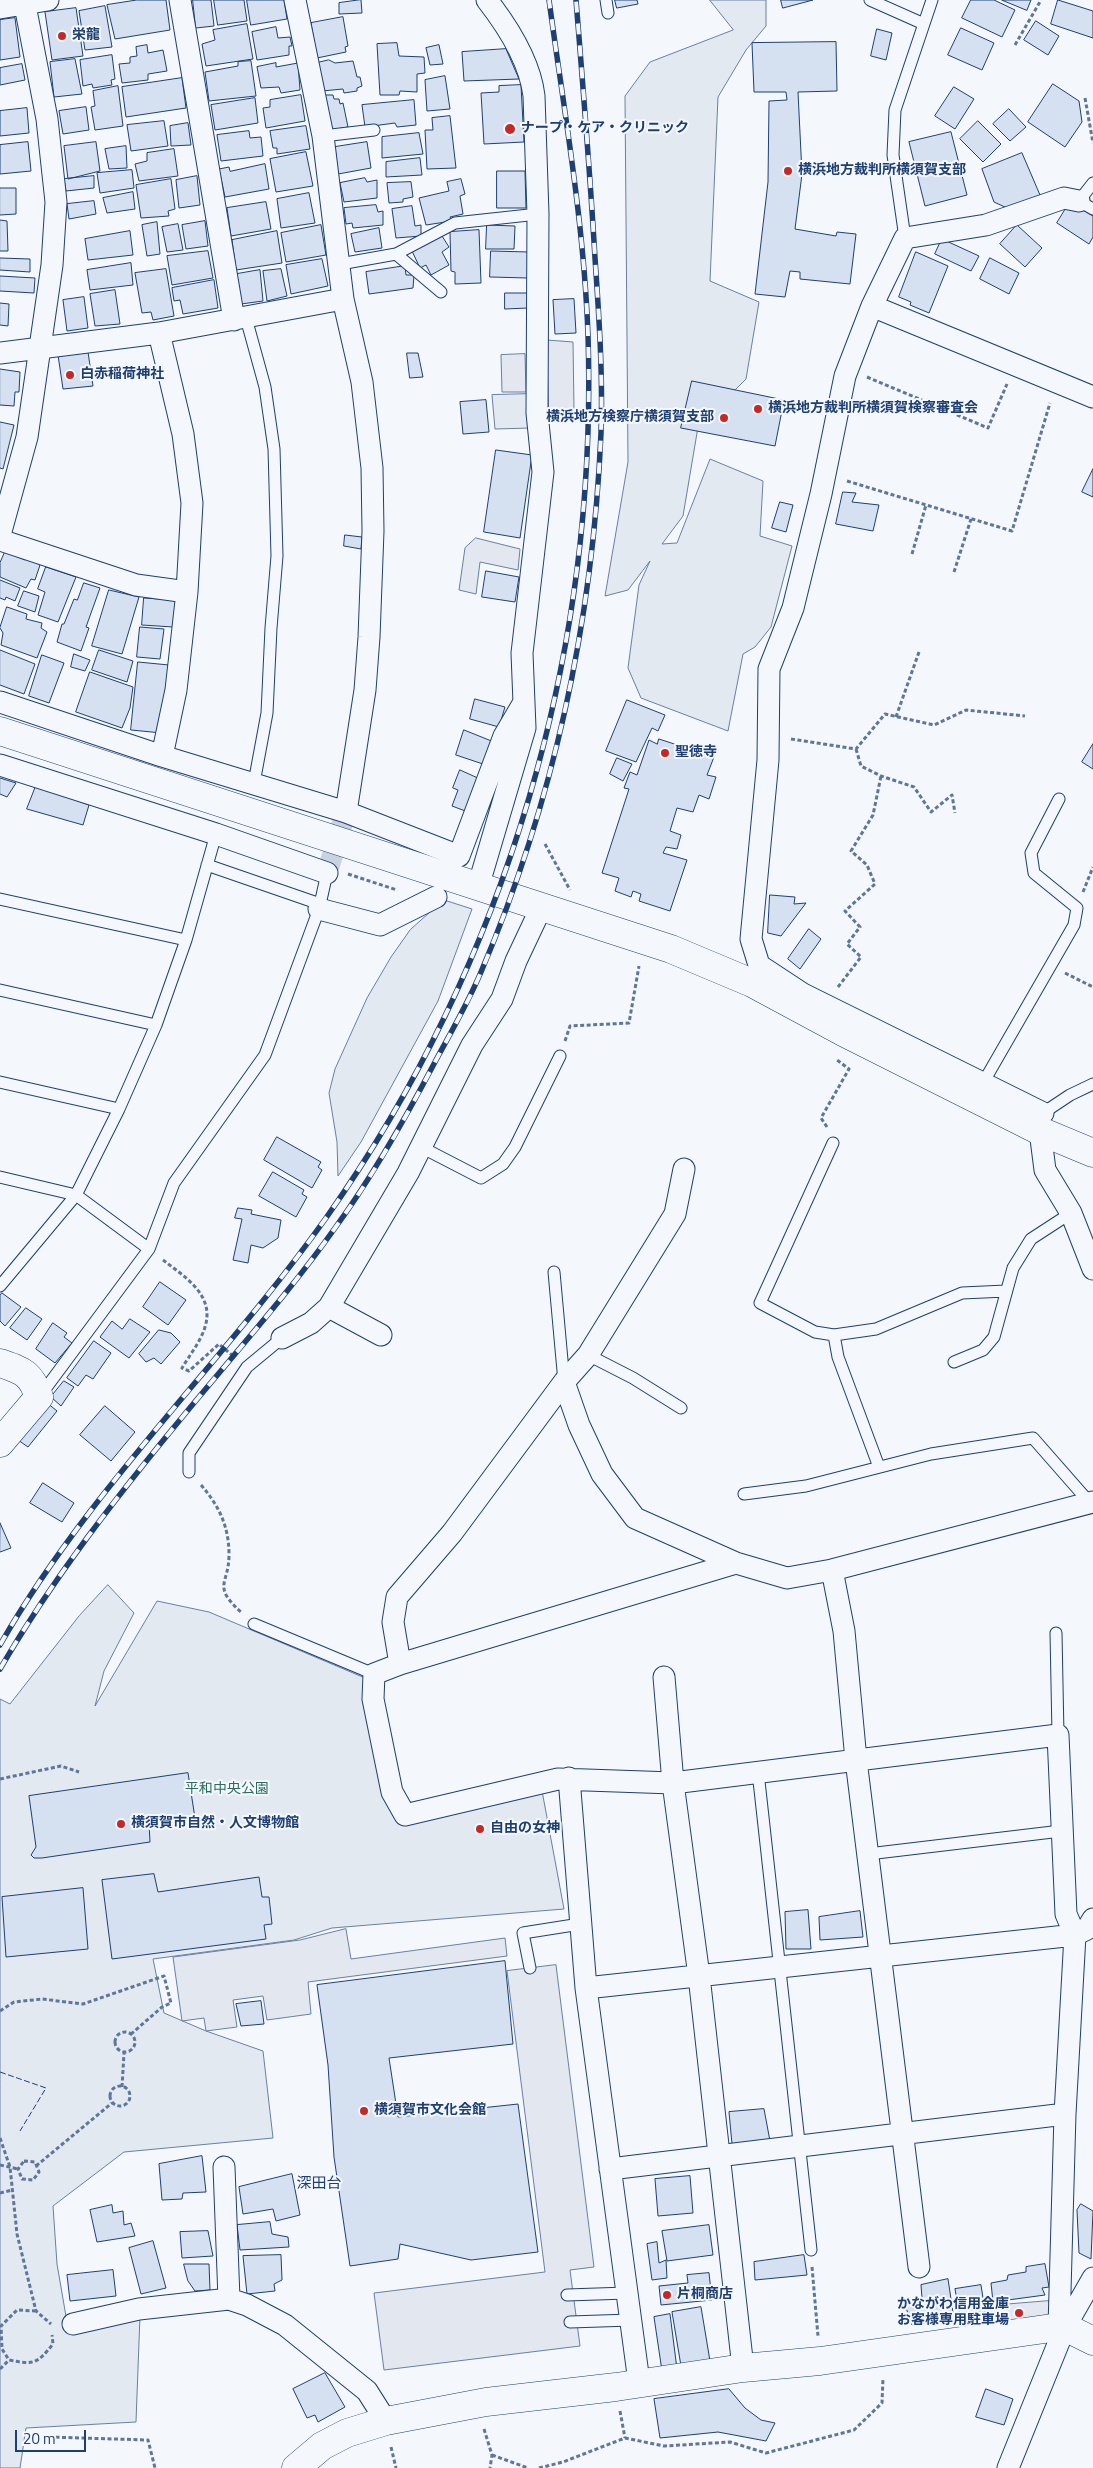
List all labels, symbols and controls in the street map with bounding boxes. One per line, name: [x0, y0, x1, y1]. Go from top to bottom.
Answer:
place label: 栄龍: [72, 28, 100, 44]
marker: 栄龍: [56, 30, 68, 42]
place label: ナープ・ケア・クリニック: [521, 121, 689, 137]
marker: ナープ・ケア・クリニック: [503, 122, 517, 136]
place label: 横浜地方裁判所横須賀支部: [798, 163, 966, 179]
marker: 横浜地方裁判所横須賀支部: [782, 165, 794, 177]
place label: 白赤稲荷神社: [80, 367, 164, 383]
marker: 白赤稲荷神社: [64, 369, 76, 381]
place label: 横浜地方裁判所横須賀検察審査会: [768, 401, 978, 417]
marker: 横浜地方裁判所横須賀検察審査会: [752, 403, 764, 415]
place label: 横浜地方検察庁横須賀支部: [546, 410, 714, 426]
marker: 横浜地方検察庁横須賀支部: [718, 412, 730, 424]
place label: 聖徳寺: [675, 745, 717, 761]
marker: 聖徳寺: [659, 747, 671, 759]
park label: 平和中央公園: [185, 1782, 269, 1798]
place label: 横須賀市自然・人文博物館: [131, 1816, 299, 1832]
marker: 横須賀市自然・人文博物館: [115, 1818, 127, 1830]
place label: 自由の女神: [490, 1821, 560, 1837]
marker: 自由の女神: [474, 1823, 486, 1835]
place label: 横須賀市文化会館: [374, 2103, 486, 2119]
marker: 横須賀市文化会館: [358, 2105, 370, 2117]
district label: 深田台: [297, 2175, 341, 2193]
place label: 片桐商店: [677, 2287, 733, 2303]
marker: 片桐商店: [661, 2289, 673, 2301]
place label: かながわ信用金庫 お客様専用駐車場: [897, 2297, 1009, 2330]
marker: かながわ信用金庫 お客様専用駐車場: [1013, 2307, 1025, 2319]
scale bar: [18, 2420, 89, 2452]
text: 20 m: [23, 2427, 56, 2450]

